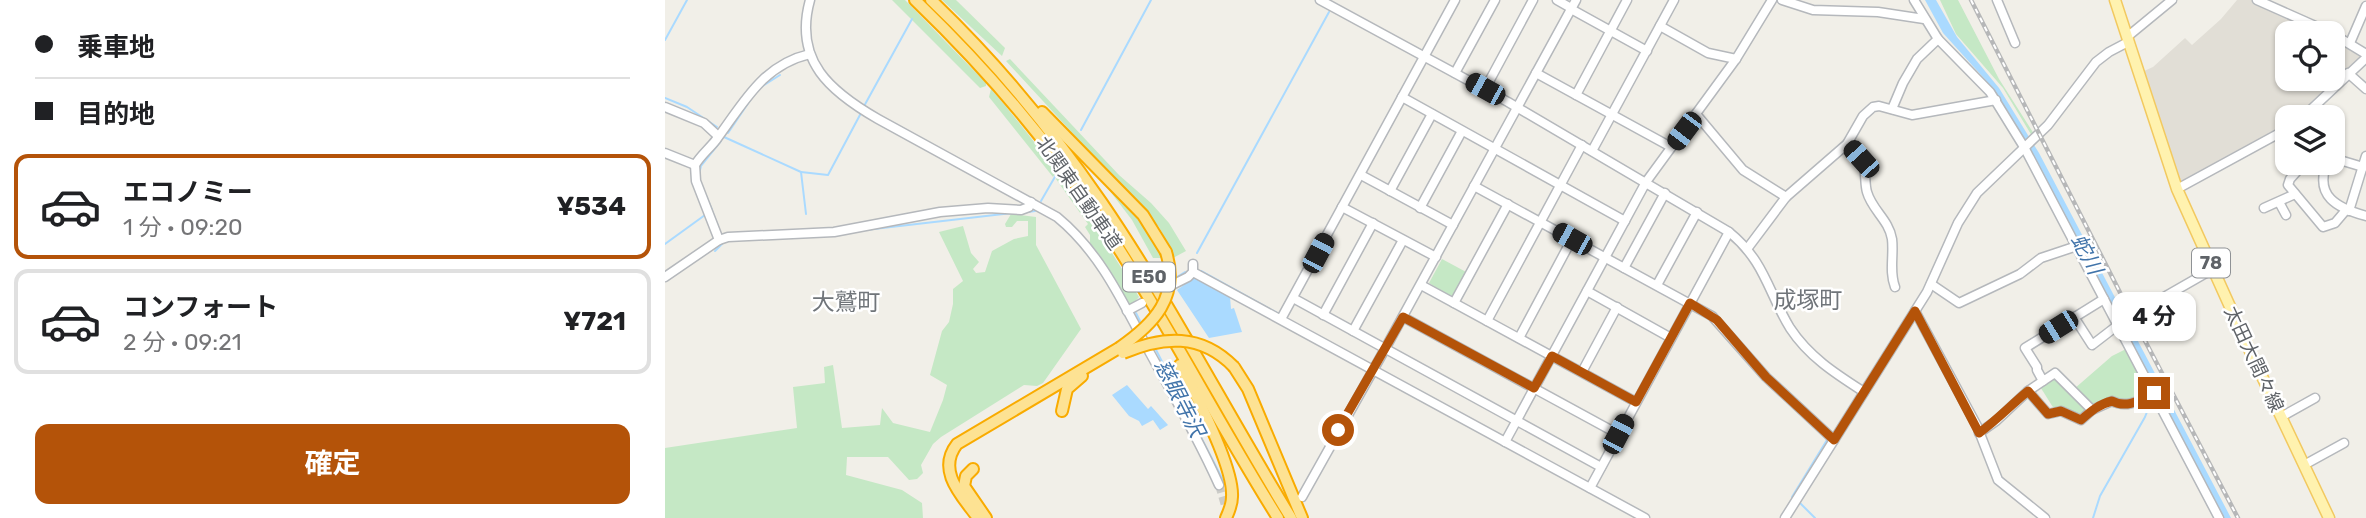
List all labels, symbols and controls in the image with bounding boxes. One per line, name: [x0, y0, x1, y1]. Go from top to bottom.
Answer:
map controls: [2275, 21, 2345, 175]
button: locate: [2275, 21, 2345, 91]
text: 乗車地: [77, 32, 155, 63]
car: [1462, 70, 1509, 108]
text: 目的地: [77, 99, 155, 130]
button: layers: [2275, 105, 2345, 175]
car: [1663, 108, 1706, 154]
street label: 北関東自動車道: [1031, 132, 1127, 254]
car: [1840, 136, 1883, 182]
icon: car: [39, 175, 102, 238]
text: エコノミー: [123, 177, 253, 208]
text: ¥534: [556, 191, 626, 222]
text: 1 分 · 09:20: [123, 213, 243, 241]
car: [1549, 220, 1596, 258]
car: [1299, 230, 1338, 276]
water label: 蛇川: [2066, 230, 2109, 280]
road number: 78: [2192, 248, 2230, 278]
road number: E50: [1123, 262, 1175, 292]
district label: 成塚町: [1774, 286, 1843, 314]
district label: 大鷲町: [812, 288, 881, 316]
icon: car: [39, 290, 102, 353]
text: コンフォート: [123, 292, 278, 323]
callout: 4 分: [2112, 292, 2196, 340]
text: 4 分: [2132, 302, 2176, 330]
street label: 太田大間々線: [2219, 302, 2289, 416]
text: ¥721: [563, 306, 626, 337]
car: [2035, 307, 2082, 347]
text: 2 分 · 09:21: [123, 328, 241, 356]
water label: 慈眼寺沢: [1150, 355, 1212, 444]
route end: [2138, 377, 2170, 409]
car: [1599, 411, 1638, 457]
route start: [1322, 414, 1354, 446]
button: 確定: [35, 424, 630, 504]

